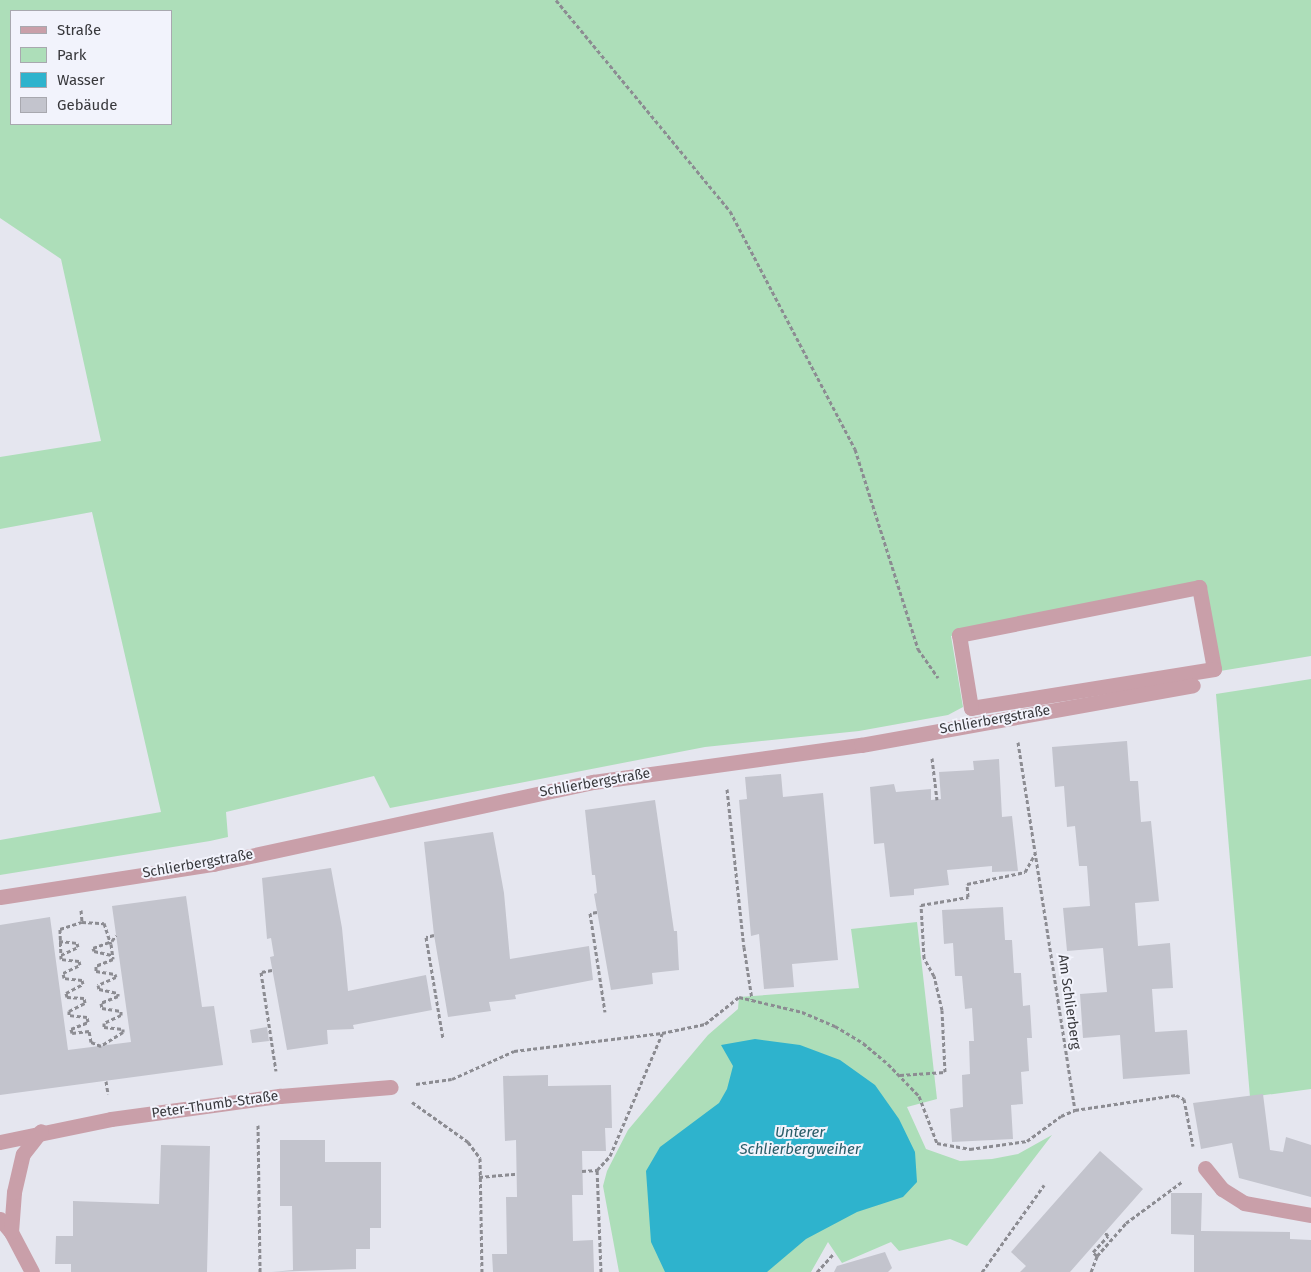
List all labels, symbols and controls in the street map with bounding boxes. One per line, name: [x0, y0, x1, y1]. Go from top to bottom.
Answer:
legend: [10, 10, 172, 125]
text: Straße: [57, 21, 101, 39]
text: Park: [57, 46, 87, 64]
text: Wasser: [57, 71, 105, 89]
text: Gebäude: [57, 96, 117, 114]
street label: Schlierbergstraße: [938, 702, 1052, 738]
street label: Schlierbergstraße: [538, 765, 652, 801]
street label: Schlierbergstraße: [141, 846, 255, 882]
street label: Am Schlierberg: [1054, 953, 1084, 1051]
street label: Peter-Thumb-Straße: [151, 1088, 279, 1122]
water label: Unterer Schlierbergweiher: [739, 1123, 861, 1158]

